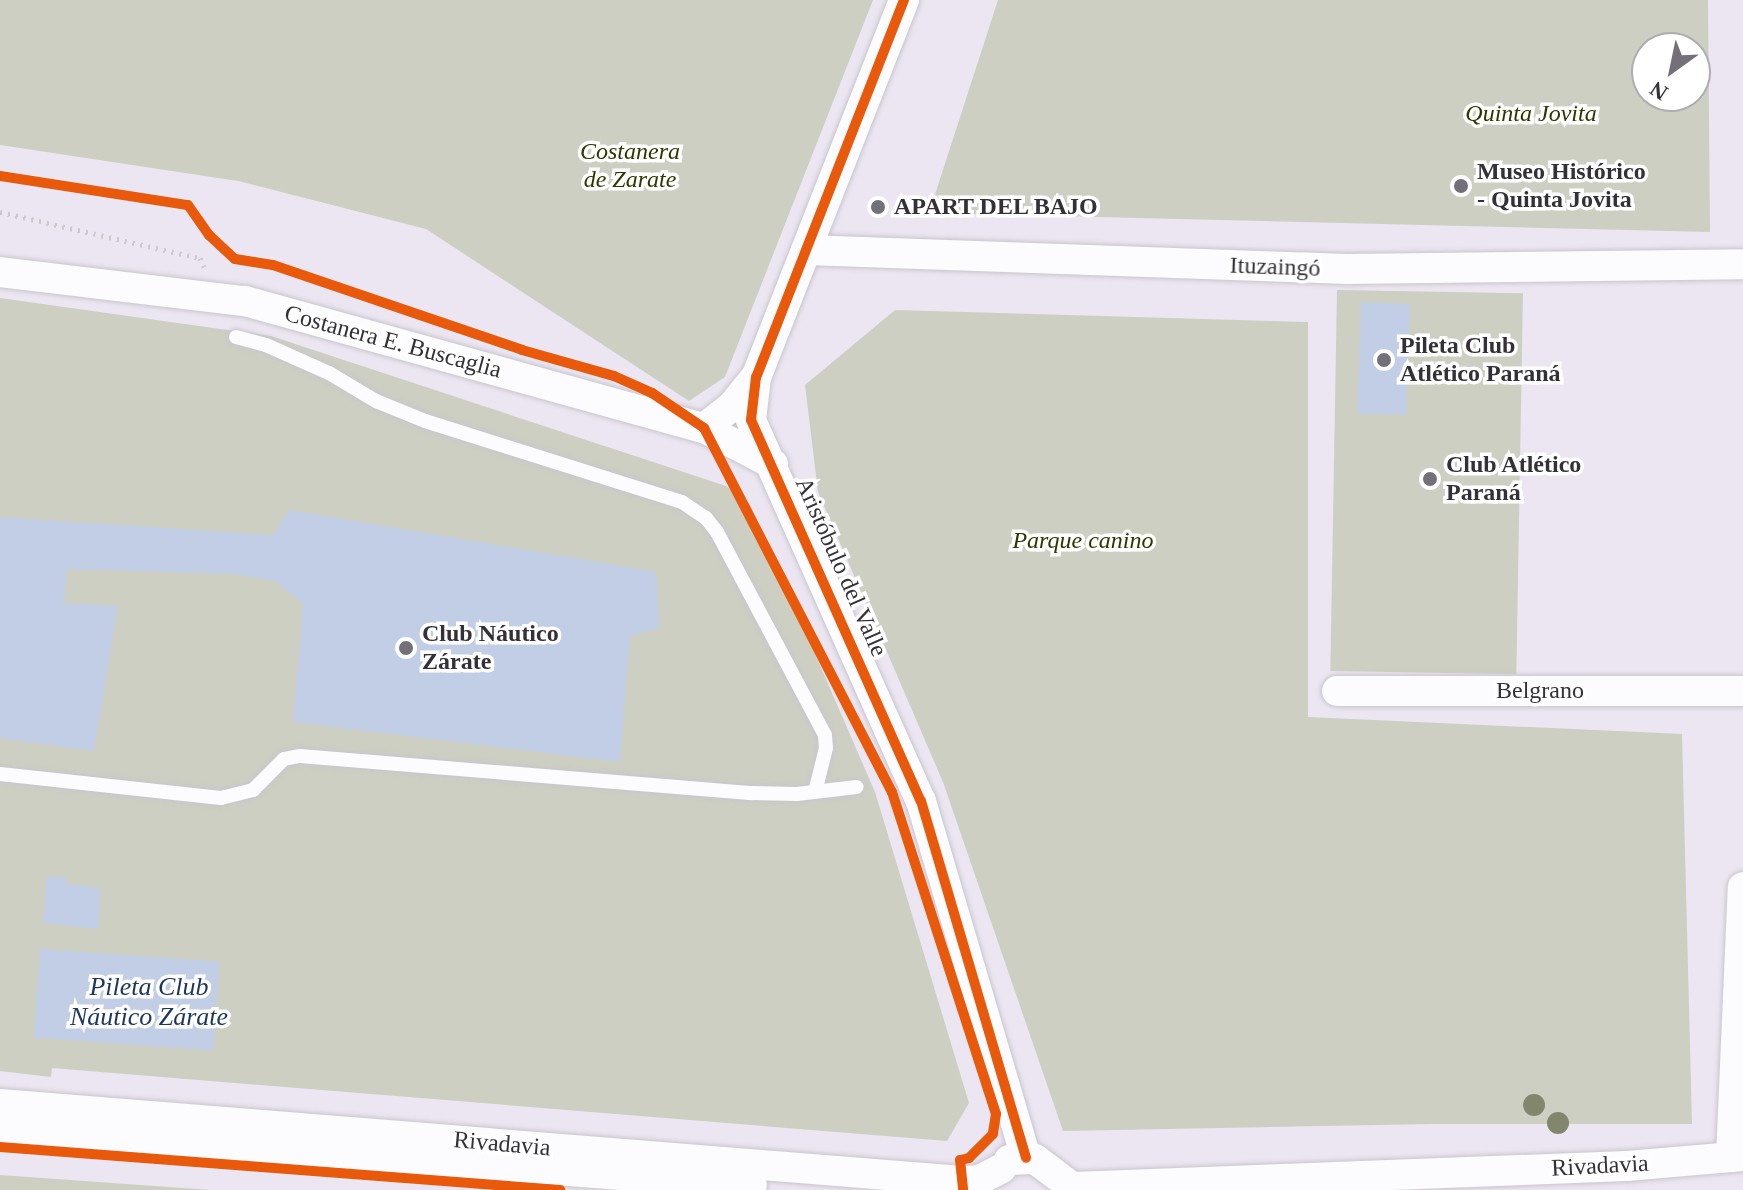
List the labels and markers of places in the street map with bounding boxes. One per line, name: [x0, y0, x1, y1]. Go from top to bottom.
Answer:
place label: Museo Histórico - Quinta Jovita: [1477, 158, 1646, 214]
marker: Museo Histórico - Quinta Jovita: [1452, 177, 1470, 195]
place label: APART DEL BAJO: [894, 193, 1099, 221]
marker: APART DEL BAJO: [869, 198, 887, 216]
place label: Pileta Club Atlético Paraná: [1400, 332, 1561, 388]
marker: Pileta Club Atlético Paraná: [1375, 351, 1393, 369]
place label: Club Atlético Paraná: [1446, 451, 1583, 507]
marker: Club Atlético Paraná: [1421, 470, 1439, 488]
place label: Club Náutico Zárate: [422, 620, 559, 676]
marker: Club Náutico Zárate: [397, 639, 415, 657]

